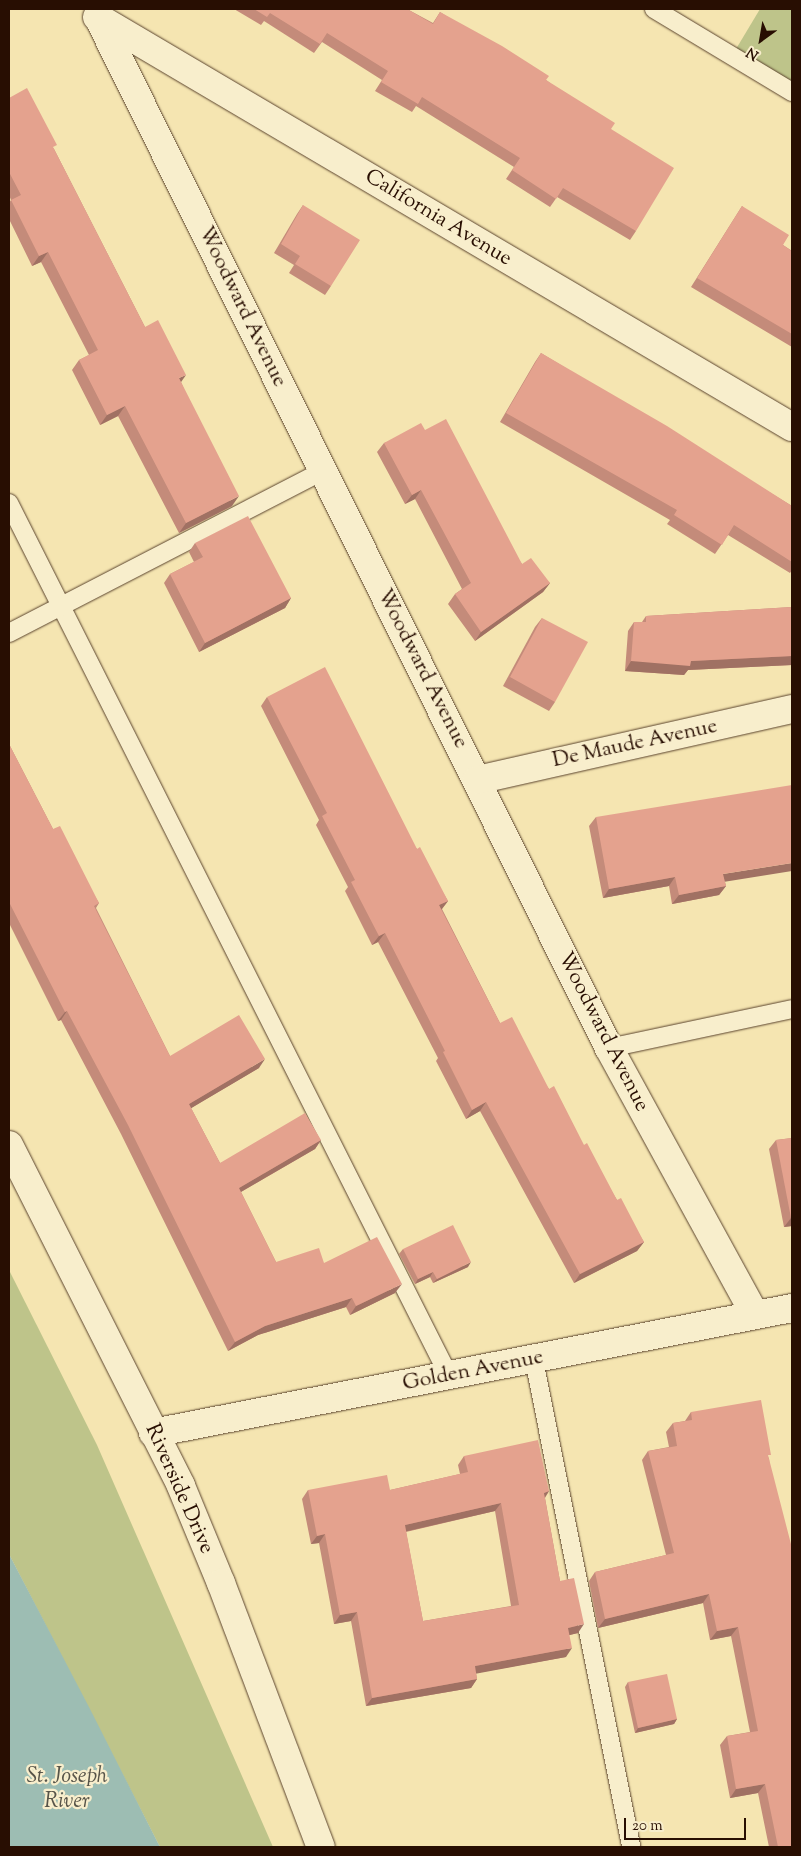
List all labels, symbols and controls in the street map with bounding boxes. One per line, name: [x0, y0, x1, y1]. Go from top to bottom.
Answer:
north arrow: [736, 15, 786, 65]
text: N: [743, 41, 763, 64]
street label: California Avenue: [360, 164, 516, 272]
street label: Woodward Avenue: [192, 223, 292, 391]
street label: Woodward Avenue: [371, 585, 473, 753]
street label: De Maude Avenue: [550, 714, 720, 774]
street label: Woodward Avenue: [552, 948, 654, 1116]
street label: Golden Avenue: [401, 1345, 545, 1397]
street label: Riverside Drive: [139, 1420, 219, 1558]
water label: St. Joseph River: [27, 1764, 107, 1815]
scale bar: [626, 1808, 748, 1840]
text: 20 m: [632, 1816, 663, 1837]

